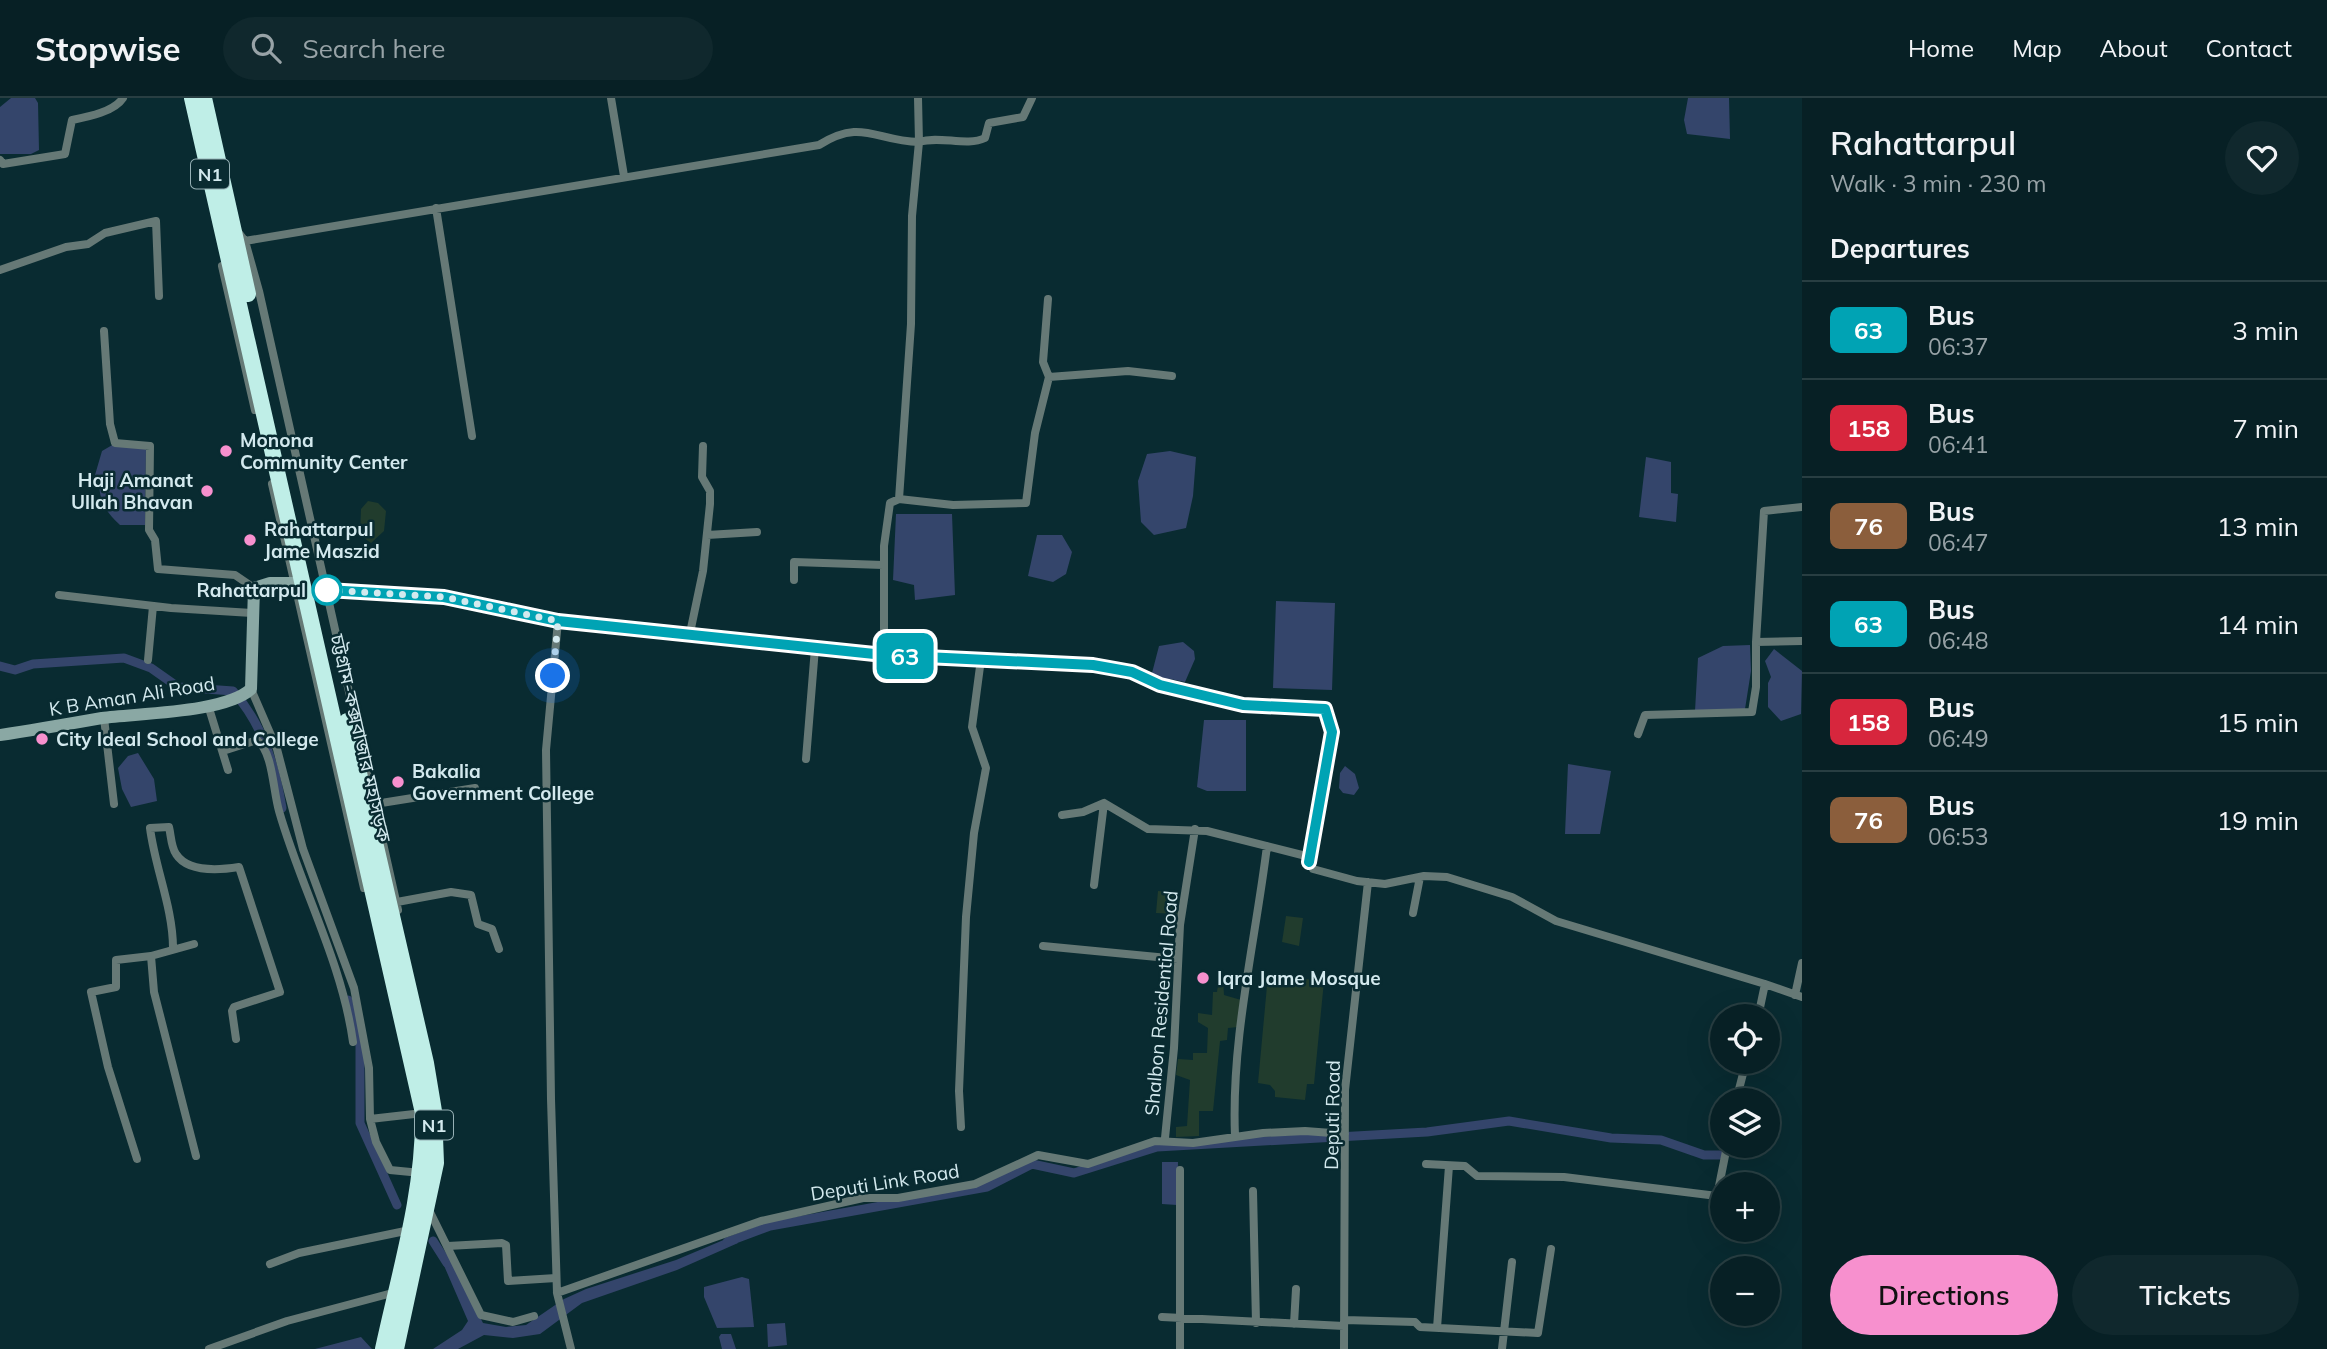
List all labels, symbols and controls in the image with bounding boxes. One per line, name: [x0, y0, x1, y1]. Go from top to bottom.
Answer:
search box: [223, 17, 713, 80]
text: Stopwise: [35, 28, 181, 69]
icon: search: [247, 29, 285, 67]
text: Search here: [303, 32, 445, 65]
text: Home: [1908, 33, 1974, 63]
text: Map: [2012, 33, 2062, 63]
text: About: [2100, 33, 2168, 63]
text: Contact: [2206, 33, 2292, 63]
button: heart: [2225, 121, 2299, 195]
text: Rahattarpul: [1830, 122, 2016, 163]
road number: N1: [191, 160, 229, 188]
text: Walk · 3 min · 230 m: [1830, 169, 2047, 198]
text: Departures: [1830, 232, 1970, 265]
text: Bus: [1928, 299, 1974, 332]
text: 3 min: [2232, 314, 2299, 347]
text: 63: [1854, 315, 1883, 345]
text: 06:37: [1928, 332, 1988, 361]
text: Bus: [1928, 397, 1974, 430]
text: 7 min: [2232, 412, 2299, 445]
text: 158: [1847, 413, 1890, 443]
place label: Monona Community Center: [240, 428, 408, 474]
text: 06:41: [1928, 430, 1988, 459]
marker: Monona Community Center: [218, 443, 234, 459]
place label: Haji Amanat Ullah Bhavan: [71, 468, 193, 514]
marker: Haji Amanat Ullah Bhavan: [199, 483, 215, 499]
text: Bus: [1928, 495, 1974, 528]
text: 13 min: [2217, 510, 2299, 543]
text: 76: [1854, 511, 1883, 541]
place label: Rahattarpul Jame Maszid: [264, 517, 380, 563]
text: 06:47: [1928, 528, 1988, 557]
marker: Rahattarpul Jame Maszid: [242, 532, 258, 548]
marker: Rahattarpul: [312, 575, 342, 605]
place label: Rahattarpul: [197, 578, 306, 602]
text: Bus: [1928, 593, 1974, 626]
text: 14 min: [2217, 608, 2299, 641]
text: 63: [1854, 609, 1883, 639]
text: 06:48: [1928, 626, 1988, 655]
street label: চট্টগ্রাম-কক্সবাজার মহাসড়ক: [325, 631, 397, 845]
line badge: 63: [874, 633, 936, 679]
text: 63: [891, 641, 919, 671]
your location: [535, 658, 570, 693]
street label: K B Aman Ali Road: [47, 671, 217, 721]
text: Bus: [1928, 691, 1974, 724]
text: 15 min: [2217, 706, 2299, 739]
text: 158: [1847, 707, 1890, 737]
text: 06:49: [1928, 724, 1988, 753]
place label: City Ideal School and College: [56, 727, 319, 751]
marker: City Ideal School and College: [34, 731, 50, 747]
place label: Bakalia Government College: [412, 759, 594, 805]
marker: Bakalia Government College: [390, 774, 406, 790]
text: Bus: [1928, 789, 1974, 822]
text: 19 min: [2217, 804, 2299, 837]
text: 76: [1854, 805, 1883, 835]
text: 06:53: [1928, 822, 1988, 851]
street label: Shalbon Residential Road: [1139, 889, 1183, 1117]
place label: Iqra Jame Mosque: [1217, 966, 1381, 990]
marker: Iqra Jame Mosque: [1195, 970, 1211, 986]
map controls: [1710, 1004, 1780, 1326]
button: locate: [1710, 1004, 1780, 1074]
street label: Deputi Road: [1319, 1060, 1345, 1170]
button: layers: [1710, 1088, 1780, 1158]
road number: N1: [415, 1110, 453, 1140]
street label: Deputi Link Road: [809, 1158, 961, 1206]
button: +: [1710, 1172, 1780, 1242]
button: Directions: [1830, 1255, 2058, 1335]
button: Tickets: [2072, 1255, 2299, 1335]
button: −: [1710, 1256, 1780, 1326]

